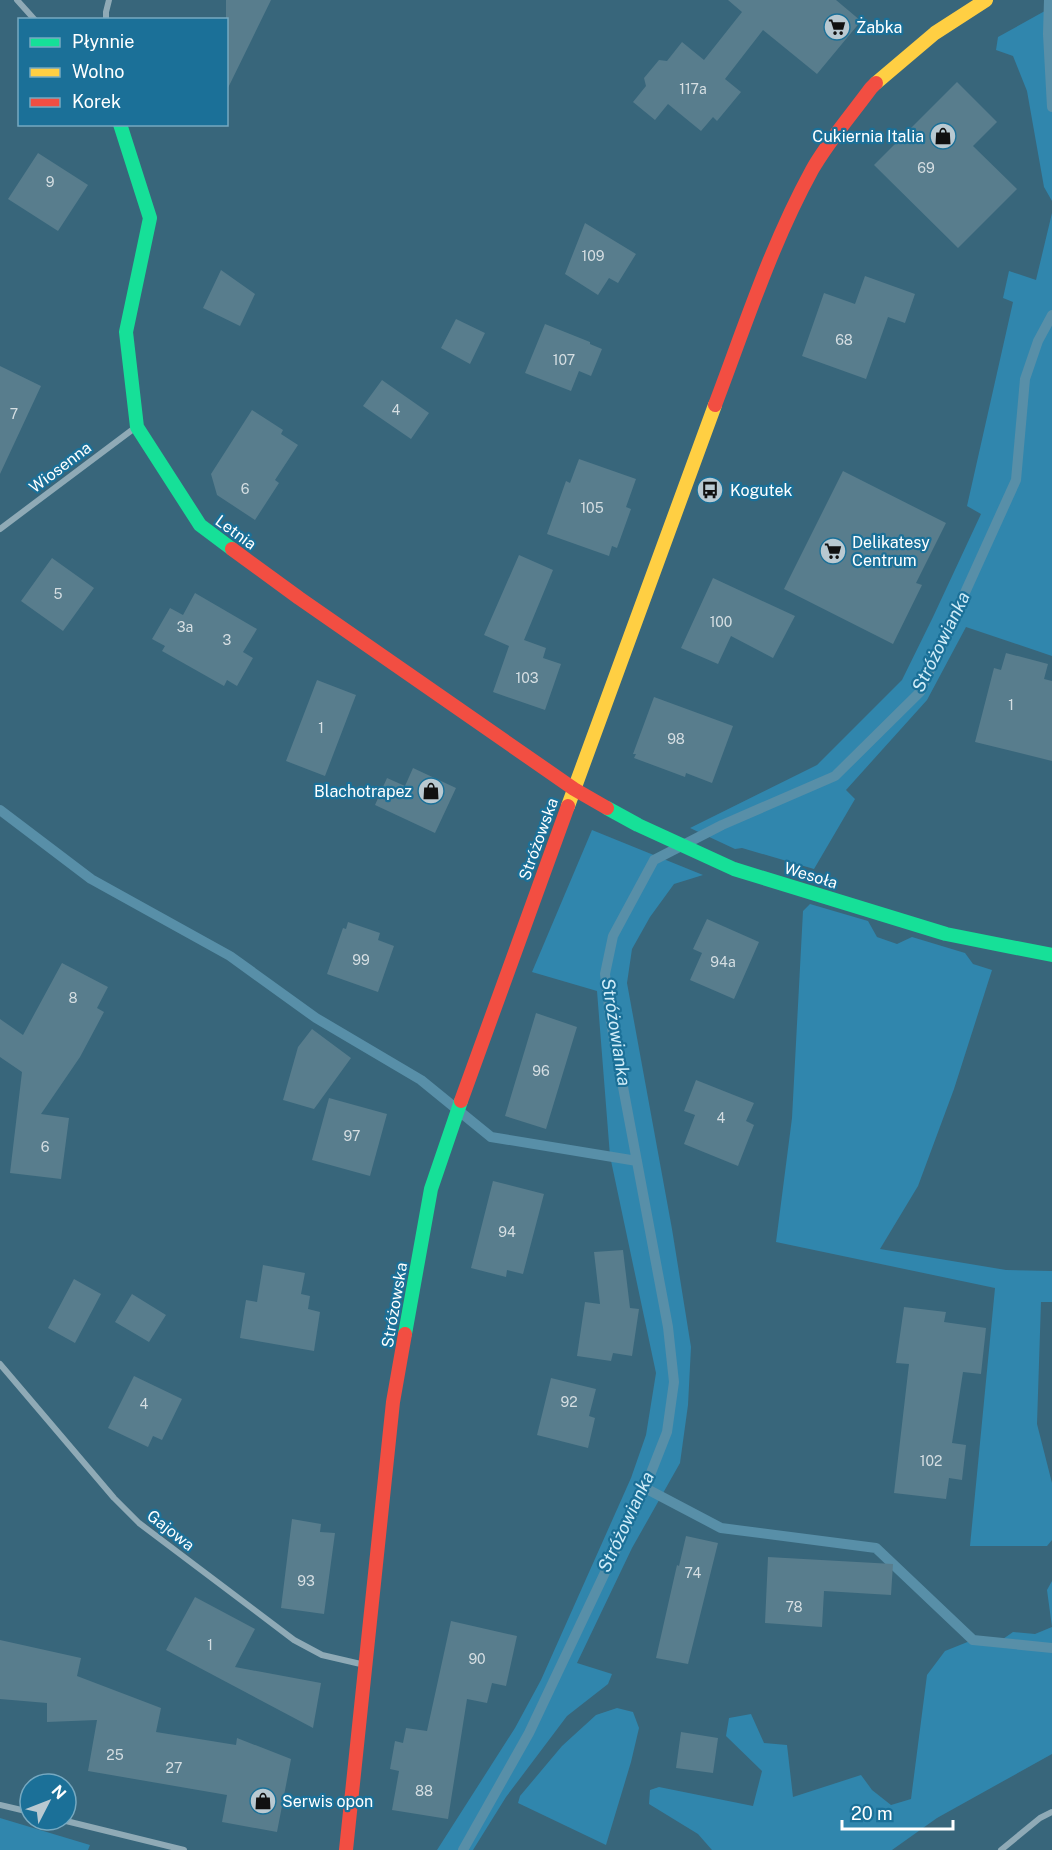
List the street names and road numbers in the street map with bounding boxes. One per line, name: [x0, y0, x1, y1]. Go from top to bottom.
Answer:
street label: Wiosenna: [26, 438, 95, 497]
street label: Letnia: [212, 511, 260, 554]
street label: Stróżowska: [515, 795, 562, 883]
street label: Wesoła: [782, 858, 840, 893]
street label: Stróżowska: [378, 1261, 411, 1349]
street label: Gajowa: [143, 1506, 198, 1555]

